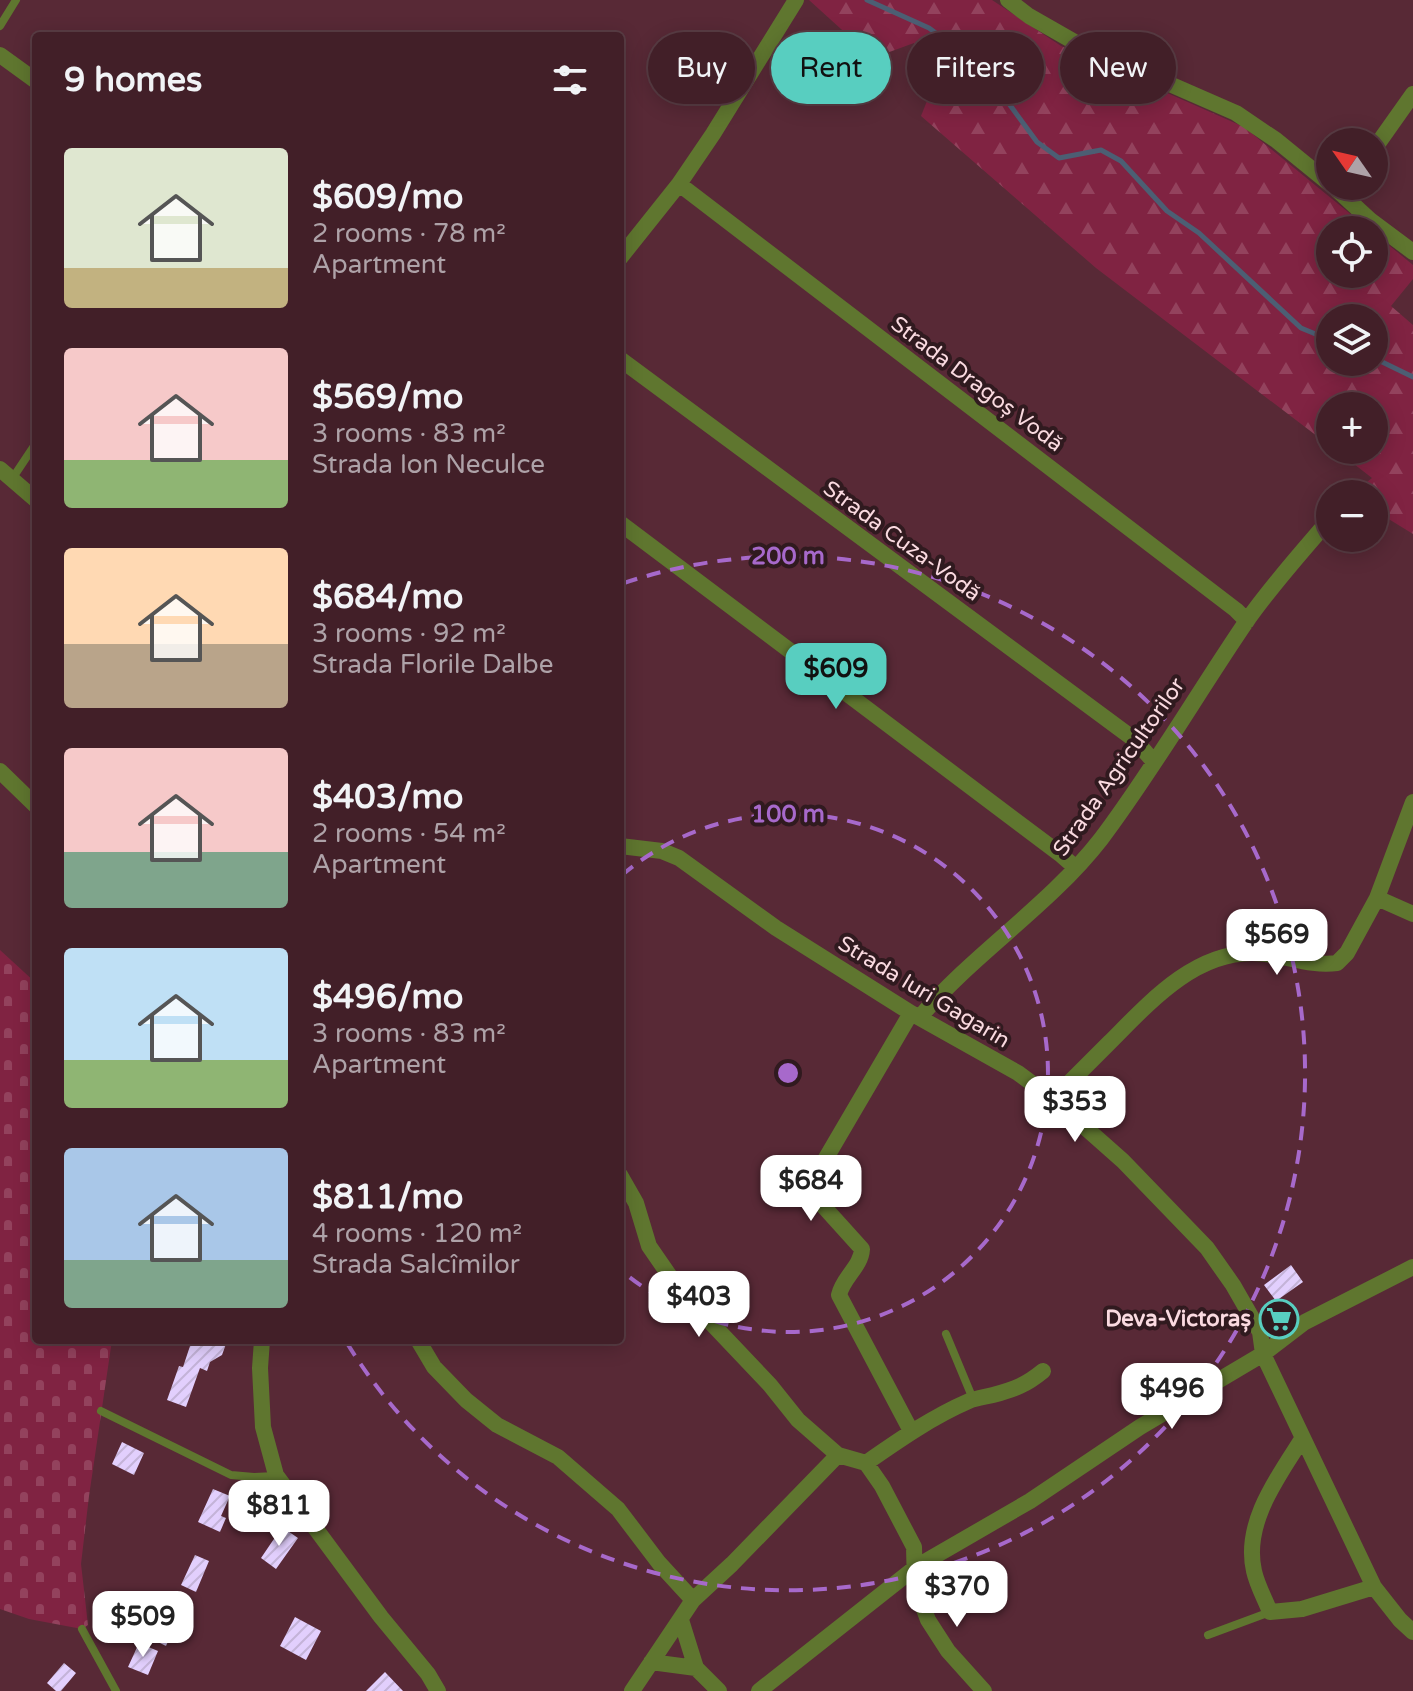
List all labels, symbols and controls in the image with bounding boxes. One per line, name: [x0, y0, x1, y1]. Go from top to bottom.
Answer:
chip: Buy: [648, 32, 755, 104]
chip: Rent: [771, 32, 891, 104]
chip: Filters: [907, 32, 1044, 104]
chip: New: [1060, 32, 1176, 104]
icon: filters: [548, 58, 592, 102]
text: 9 homes: [64, 60, 202, 101]
north arrow: [1316, 128, 1388, 200]
map controls: [1316, 128, 1388, 552]
text: $609/mo: [312, 177, 463, 218]
icon: home: [128, 180, 224, 276]
button: locate: [1316, 216, 1388, 288]
text: 2 rooms · 78 m²: [312, 218, 506, 249]
text: Apartment: [312, 249, 446, 280]
button: layers: [1316, 304, 1388, 376]
street label: Strada Dragoș Vodă: [886, 311, 1068, 457]
text: $569/mo: [312, 377, 463, 418]
icon: home: [128, 380, 224, 476]
button: +: [1316, 392, 1388, 464]
text: 3 rooms · 83 m²: [312, 418, 506, 449]
text: Strada Ion Neculce: [312, 449, 545, 480]
street label: Strada Cuza-Vodă: [818, 475, 986, 607]
button: −: [1316, 480, 1388, 552]
text: 200 m: [751, 542, 825, 571]
text: $684/mo: [312, 577, 463, 618]
icon: home: [128, 580, 224, 676]
text: 3 rooms · 92 m²: [312, 618, 506, 649]
pin: $609: [789, 643, 883, 711]
text: Strada Florile Dalbe: [312, 649, 554, 680]
text: $609: [803, 653, 869, 684]
street label: Strada Agricultorilor: [1048, 672, 1191, 861]
text: $403/mo: [312, 777, 463, 818]
icon: home: [128, 780, 224, 876]
text: 100 m: [751, 800, 825, 829]
text: 2 rooms · 54 m²: [312, 818, 506, 849]
text: Apartment: [312, 849, 446, 880]
pin: $569: [1230, 909, 1324, 977]
text: $569: [1244, 919, 1310, 950]
street label: Strada Iuri Gagarin: [833, 930, 1015, 1054]
text: $496/mo: [312, 977, 463, 1018]
icon: home: [128, 980, 224, 1076]
text: 3 rooms · 83 m²: [312, 1018, 506, 1049]
text: Apartment: [312, 1049, 446, 1080]
centre of rings: [774, 1059, 802, 1087]
pin: $353: [1028, 1076, 1122, 1144]
text: $353: [1042, 1086, 1108, 1117]
pin: $684: [764, 1155, 858, 1223]
text: $684: [778, 1165, 844, 1196]
text: $811/mo: [312, 1177, 463, 1218]
icon: home: [128, 1180, 224, 1276]
text: 4 rooms · 120 m²: [312, 1218, 522, 1249]
text: Strada Salcîmilor: [312, 1249, 520, 1280]
pin: $403: [652, 1271, 746, 1339]
text: $403: [666, 1281, 732, 1312]
supermarket icon: Deva-Victoraș: [1258, 1298, 1300, 1340]
place label: Deva-Victoraș: [1105, 1306, 1251, 1333]
pin: $496: [1125, 1363, 1219, 1431]
text: $496: [1139, 1373, 1205, 1404]
pin: $811: [232, 1480, 326, 1548]
text: $811: [246, 1490, 312, 1521]
pin: $370: [910, 1561, 1004, 1629]
text: $370: [924, 1571, 990, 1602]
pin: $509: [96, 1591, 190, 1659]
text: $509: [110, 1601, 176, 1632]

